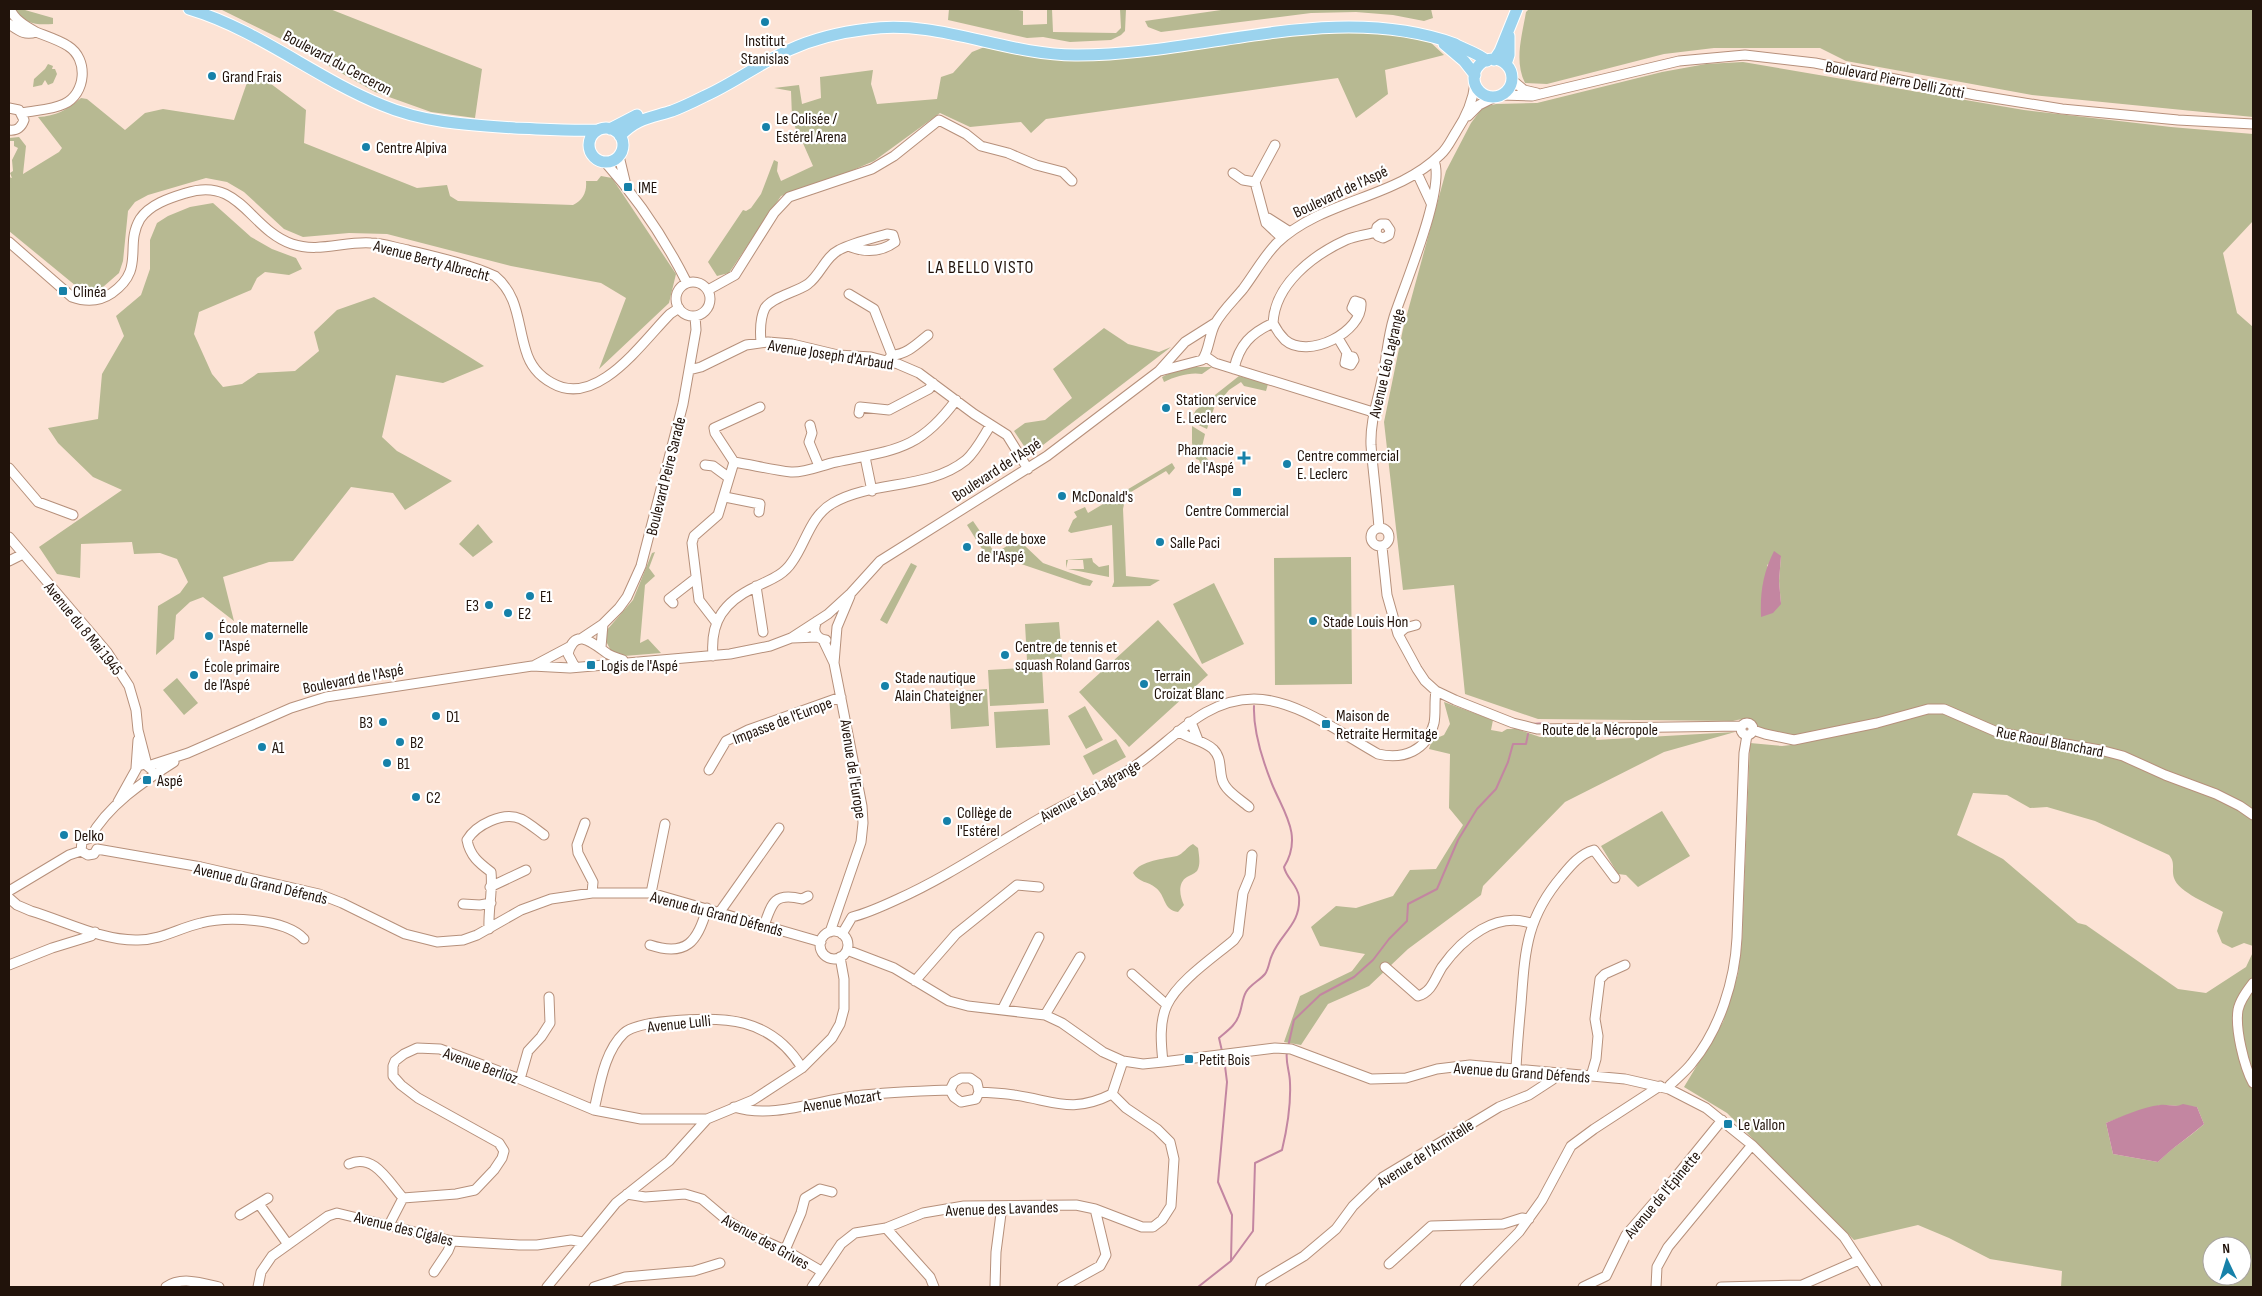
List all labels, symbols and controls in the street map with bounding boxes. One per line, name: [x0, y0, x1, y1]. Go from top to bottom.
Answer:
marker: Institut Stanislas: [759, 16, 771, 28]
street label: Boulevard du Cerceron: [280, 27, 395, 100]
place label: Institut Stanislas: [741, 32, 789, 69]
street label: Boulevard Pierre Delli Zotti: [1824, 58, 1966, 103]
place label: Grand Frais: [222, 68, 282, 87]
marker: Grand Frais: [206, 70, 218, 82]
place label: Le Colisée / Estérel Arena: [776, 110, 847, 147]
marker: Le Colisée / Estérel Arena: [760, 121, 772, 133]
place label: Centre Alpiva: [376, 139, 447, 158]
marker: Centre Alpiva: [360, 141, 372, 153]
street label: Boulevard de l'Aspé: [1290, 162, 1391, 223]
place label: IME: [638, 179, 657, 198]
marker: IME: [622, 181, 634, 193]
street label: Avenue Berty Albrecht: [371, 237, 492, 286]
district label: LA BELLO VISTO: [928, 257, 1034, 278]
place label: Clinéa: [73, 283, 107, 302]
marker: Clinéa: [57, 285, 69, 297]
street label: Avenue Léo Lagrange: [1365, 307, 1409, 421]
street label: Avenue Joseph d'Arbaud: [766, 336, 895, 375]
place label: Station service E. Leclerc: [1176, 391, 1257, 428]
marker: Station service E. Leclerc: [1160, 402, 1172, 414]
street label: Boulevard Peire Sarade: [643, 415, 690, 538]
street label: Boulevard de l'Aspé: [949, 434, 1045, 506]
place label: Pharmacie de l'Aspé: [1177, 441, 1234, 478]
place label: Centre commercial E. Leclerc: [1297, 447, 1399, 484]
marker: Pharmacie de l'Aspé: [1238, 452, 1250, 464]
marker: Centre commercial E. Leclerc: [1281, 458, 1293, 470]
marker: Centre Commercial: [1231, 486, 1243, 498]
place label: McDonald's: [1072, 488, 1134, 507]
marker: McDonald's: [1056, 490, 1068, 502]
place label: Centre Commercial: [1185, 502, 1289, 521]
place label: Salle de boxe de l'Aspé: [977, 530, 1046, 567]
place label: Salle Paci: [1170, 534, 1220, 553]
marker: Salle Paci: [1154, 536, 1166, 548]
marker: Salle de boxe de l'Aspé: [961, 541, 973, 553]
street label: Avenue du 8 Mai 1945: [39, 578, 126, 679]
place label: E1: [540, 588, 553, 607]
marker: E1: [524, 590, 536, 602]
place label: E3: [466, 597, 479, 616]
marker: E3: [483, 599, 495, 611]
place label: E2: [518, 605, 531, 624]
marker: E2: [502, 607, 514, 619]
place label: Stade Louis Hon: [1323, 613, 1408, 632]
marker: Stade Louis Hon: [1307, 615, 1319, 627]
place label: École maternelle l'Aspé: [219, 619, 308, 656]
marker: École maternelle l'Aspé: [203, 630, 215, 642]
place label: Centre de tennis et squash Roland Garros: [1015, 638, 1130, 675]
marker: Centre de tennis et squash Roland Garros: [999, 649, 1011, 661]
place label: Logis de l'Aspé: [601, 657, 678, 676]
place label: École primaire de l’Aspé: [204, 658, 280, 695]
marker: Logis de l'Aspé: [585, 659, 597, 671]
street label: Boulevard de l'Aspé: [301, 660, 405, 699]
place label: Terrain Croizat Blanc: [1154, 667, 1224, 704]
marker: École primaire de l’Aspé: [188, 669, 200, 681]
place label: Stade nautique Alain Chateigner: [894, 669, 983, 706]
marker: Terrain Croizat Blanc: [1138, 678, 1150, 690]
marker: Stade nautique Alain Chateigner: [879, 680, 891, 692]
street label: Impasse de l'Europe: [730, 694, 835, 749]
place label: Maison de Retraite Hermitage: [1336, 707, 1438, 744]
place label: D1: [446, 708, 460, 727]
marker: D1: [430, 710, 442, 722]
place label: B3: [359, 714, 373, 733]
marker: B3: [377, 716, 389, 728]
street label: Avenue de l'Europe: [835, 717, 870, 820]
marker: Maison de Retraite Hermitage: [1320, 718, 1332, 730]
street label: Route de la Nécropole: [1542, 721, 1658, 740]
street label: Rue Raoul Blanchard: [1995, 723, 2105, 762]
place label: B2: [410, 734, 424, 753]
marker: B2: [394, 736, 406, 748]
place label: A1: [271, 739, 285, 758]
marker: A1: [256, 741, 268, 753]
place label: B1: [397, 755, 410, 774]
street label: Avenue Léo Lagrange: [1036, 756, 1144, 827]
marker: B1: [381, 757, 393, 769]
place label: Aspé: [156, 772, 183, 791]
marker: Aspé: [141, 774, 153, 786]
place label: C2: [426, 789, 440, 808]
marker: C2: [410, 791, 422, 803]
place label: Collège de l'Estérel: [957, 804, 1012, 841]
marker: Collège de l'Estérel: [941, 815, 953, 827]
place label: Delko: [74, 827, 104, 846]
marker: Delko: [58, 829, 70, 841]
street label: Avenue du Grand Défends: [191, 860, 330, 909]
street label: Avenue du Grand Défends: [647, 887, 785, 941]
street label: Avenue Lulli: [646, 1012, 712, 1037]
street label: Avenue Berlioz: [439, 1044, 521, 1089]
place label: Petit Bois: [1199, 1051, 1250, 1070]
marker: Petit Bois: [1183, 1053, 1195, 1065]
street label: Avenue du Grand Défends: [1452, 1059, 1591, 1088]
street label: Avenue Mozart: [801, 1086, 883, 1117]
street label: Avenue de l'Armitelle: [1373, 1116, 1478, 1193]
place label: Le Vallon: [1738, 1116, 1785, 1135]
marker: Le Vallon: [1722, 1118, 1734, 1130]
street label: Avenue de l'Épinette: [1620, 1147, 1705, 1243]
street label: Avenue des Lavandes: [944, 1198, 1059, 1221]
street label: Avenue des Cigales: [351, 1208, 455, 1251]
street label: Avenue des Grives: [717, 1210, 812, 1274]
north arrow: [2202, 1236, 2252, 1286]
text: N: [2222, 1240, 2230, 1257]

